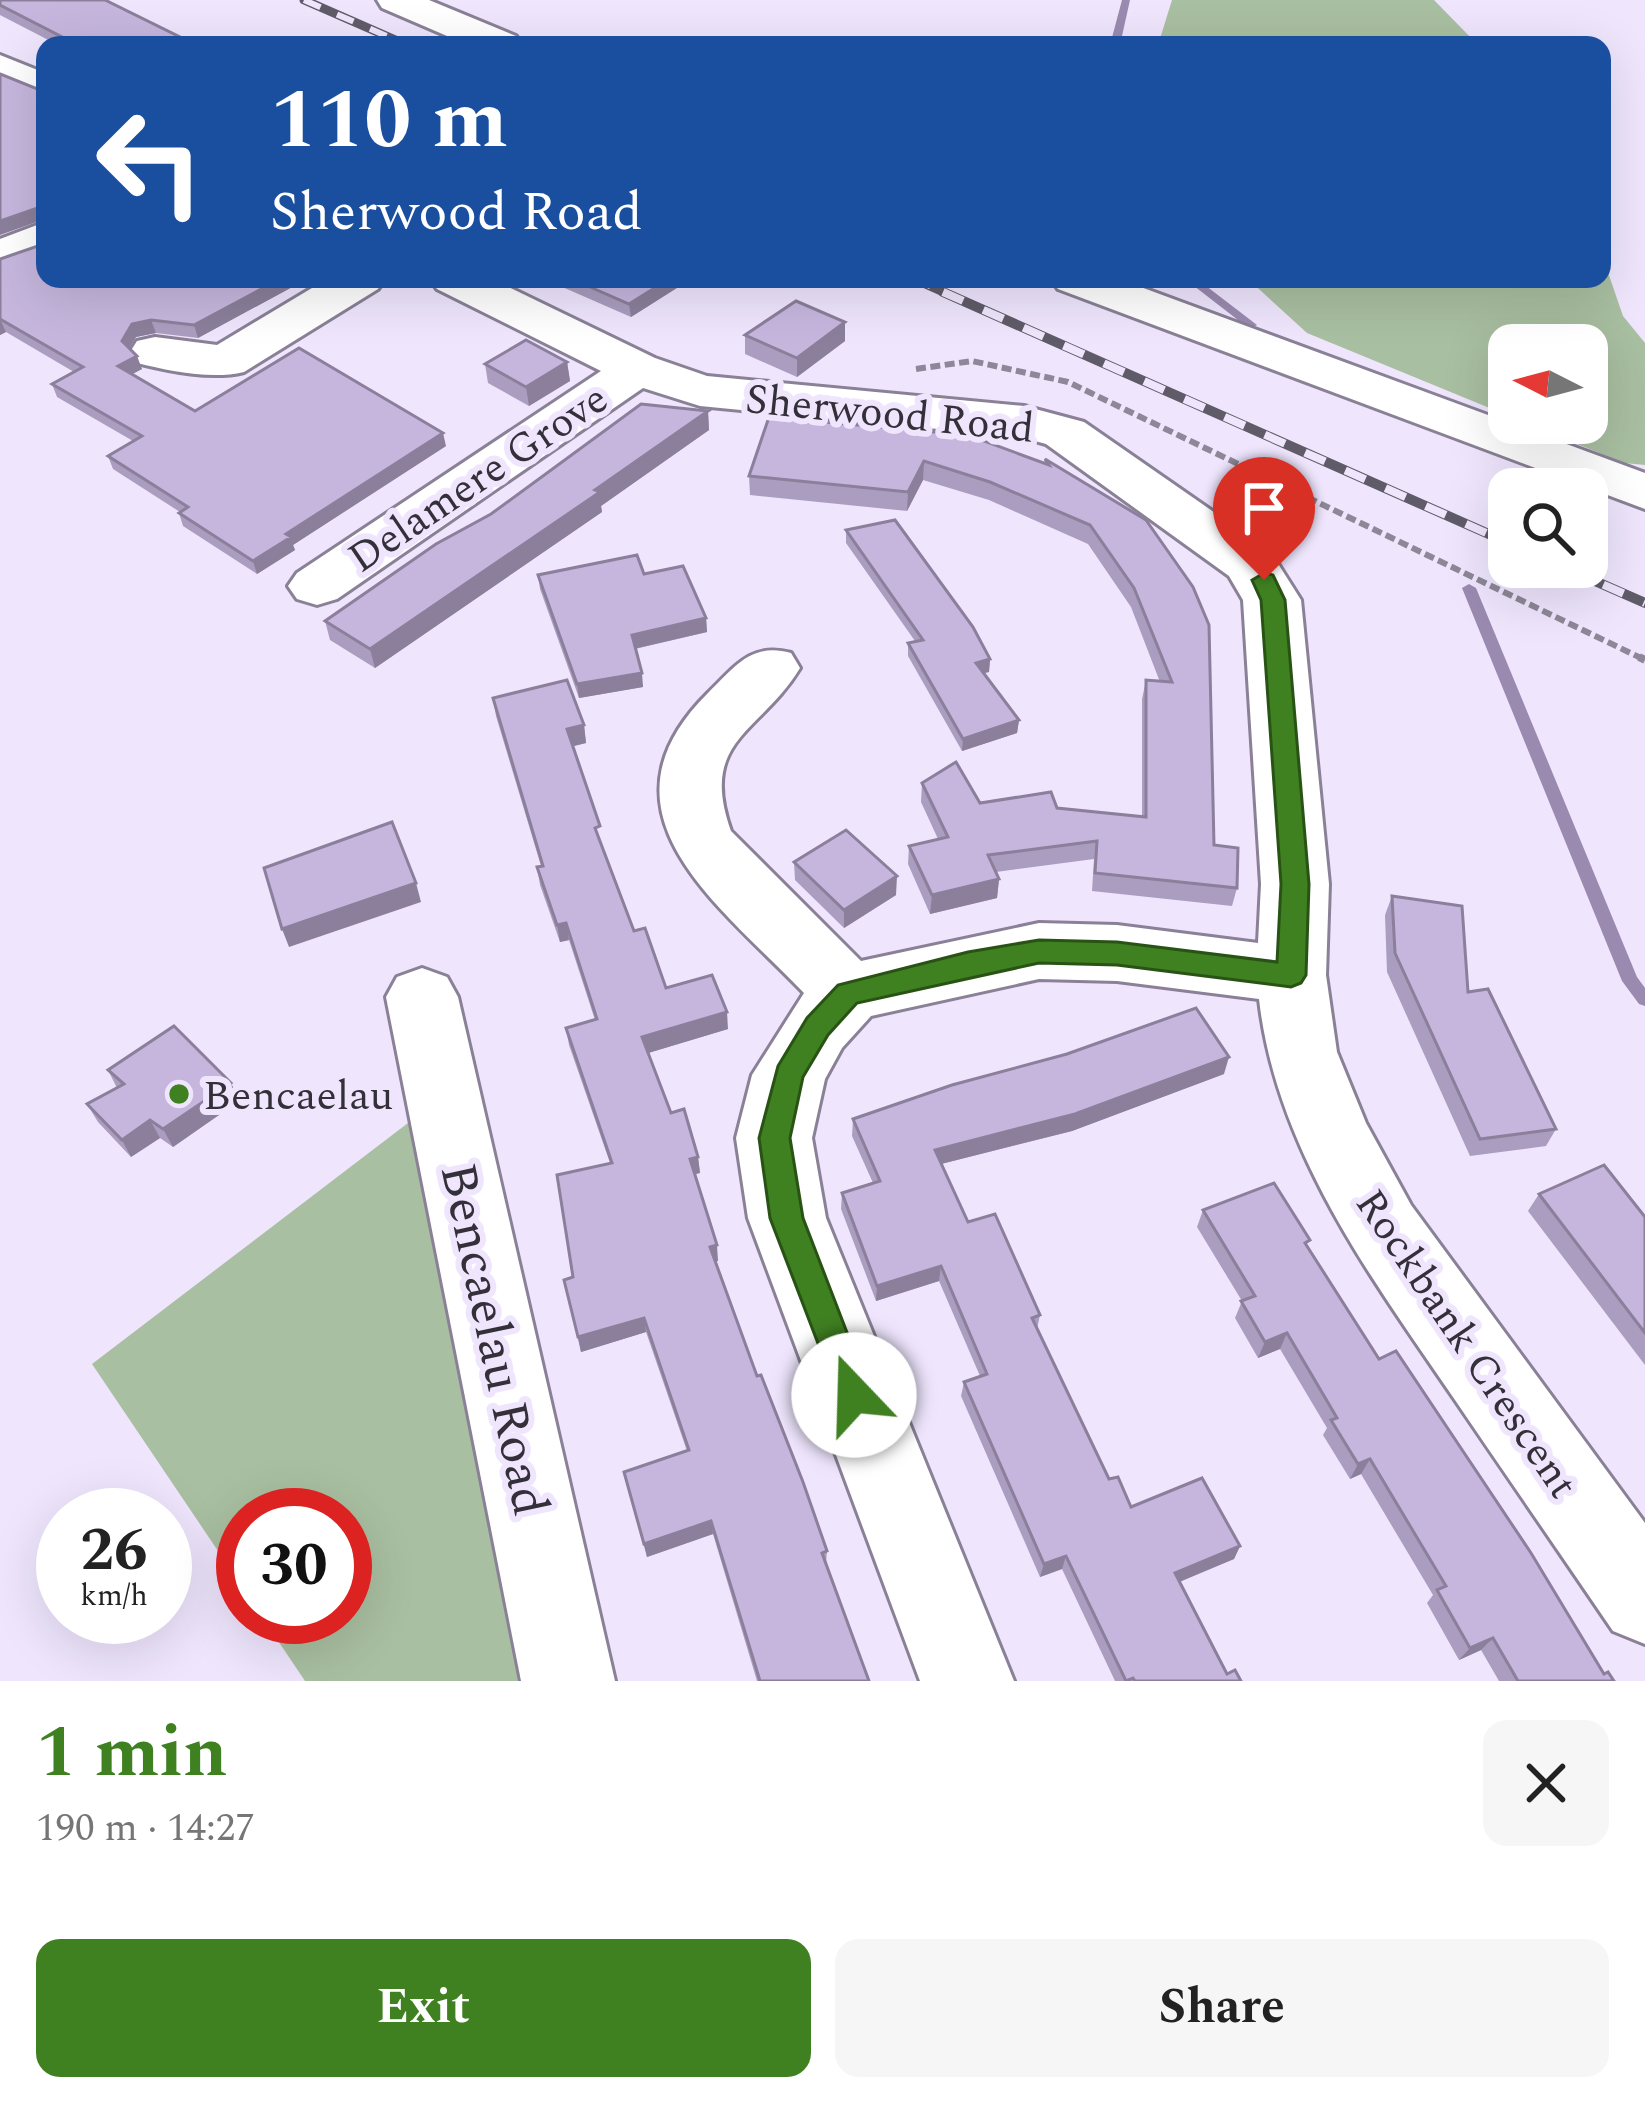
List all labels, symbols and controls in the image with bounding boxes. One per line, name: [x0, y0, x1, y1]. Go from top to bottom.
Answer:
text: 110 m: [270, 57, 508, 185]
icon: left: [72, 84, 228, 240]
text: Sherwood Road: [270, 172, 643, 254]
north arrow: [1488, 324, 1608, 444]
map controls: [1488, 324, 1608, 588]
street label: Sherwood Road: [742, 368, 1037, 461]
street label: Delamere Grove: [336, 369, 621, 590]
pin: [1213, 457, 1315, 580]
button: search: [1488, 468, 1608, 588]
icon: arrive: [1231, 475, 1297, 541]
place label: Bencaelau: [203, 1065, 393, 1128]
marker: Bencaelau: [166, 1081, 192, 1107]
street label: Bencaelau Road: [418, 1156, 569, 1523]
street label: Rockbank Crescent: [1339, 1177, 1593, 1512]
position arrow: [791, 1332, 917, 1458]
speed limit sign: 30: [216, 1488, 372, 1644]
text: 26: [80, 1505, 148, 1597]
text: km/h: [80, 1573, 148, 1619]
text: 1 min: [36, 1699, 228, 1808]
button: close: [1483, 1720, 1609, 1846]
text: 190 m · 14:27: [36, 1799, 255, 1858]
button: Exit: [36, 1939, 811, 2077]
button: Share: [835, 1939, 1609, 2077]

